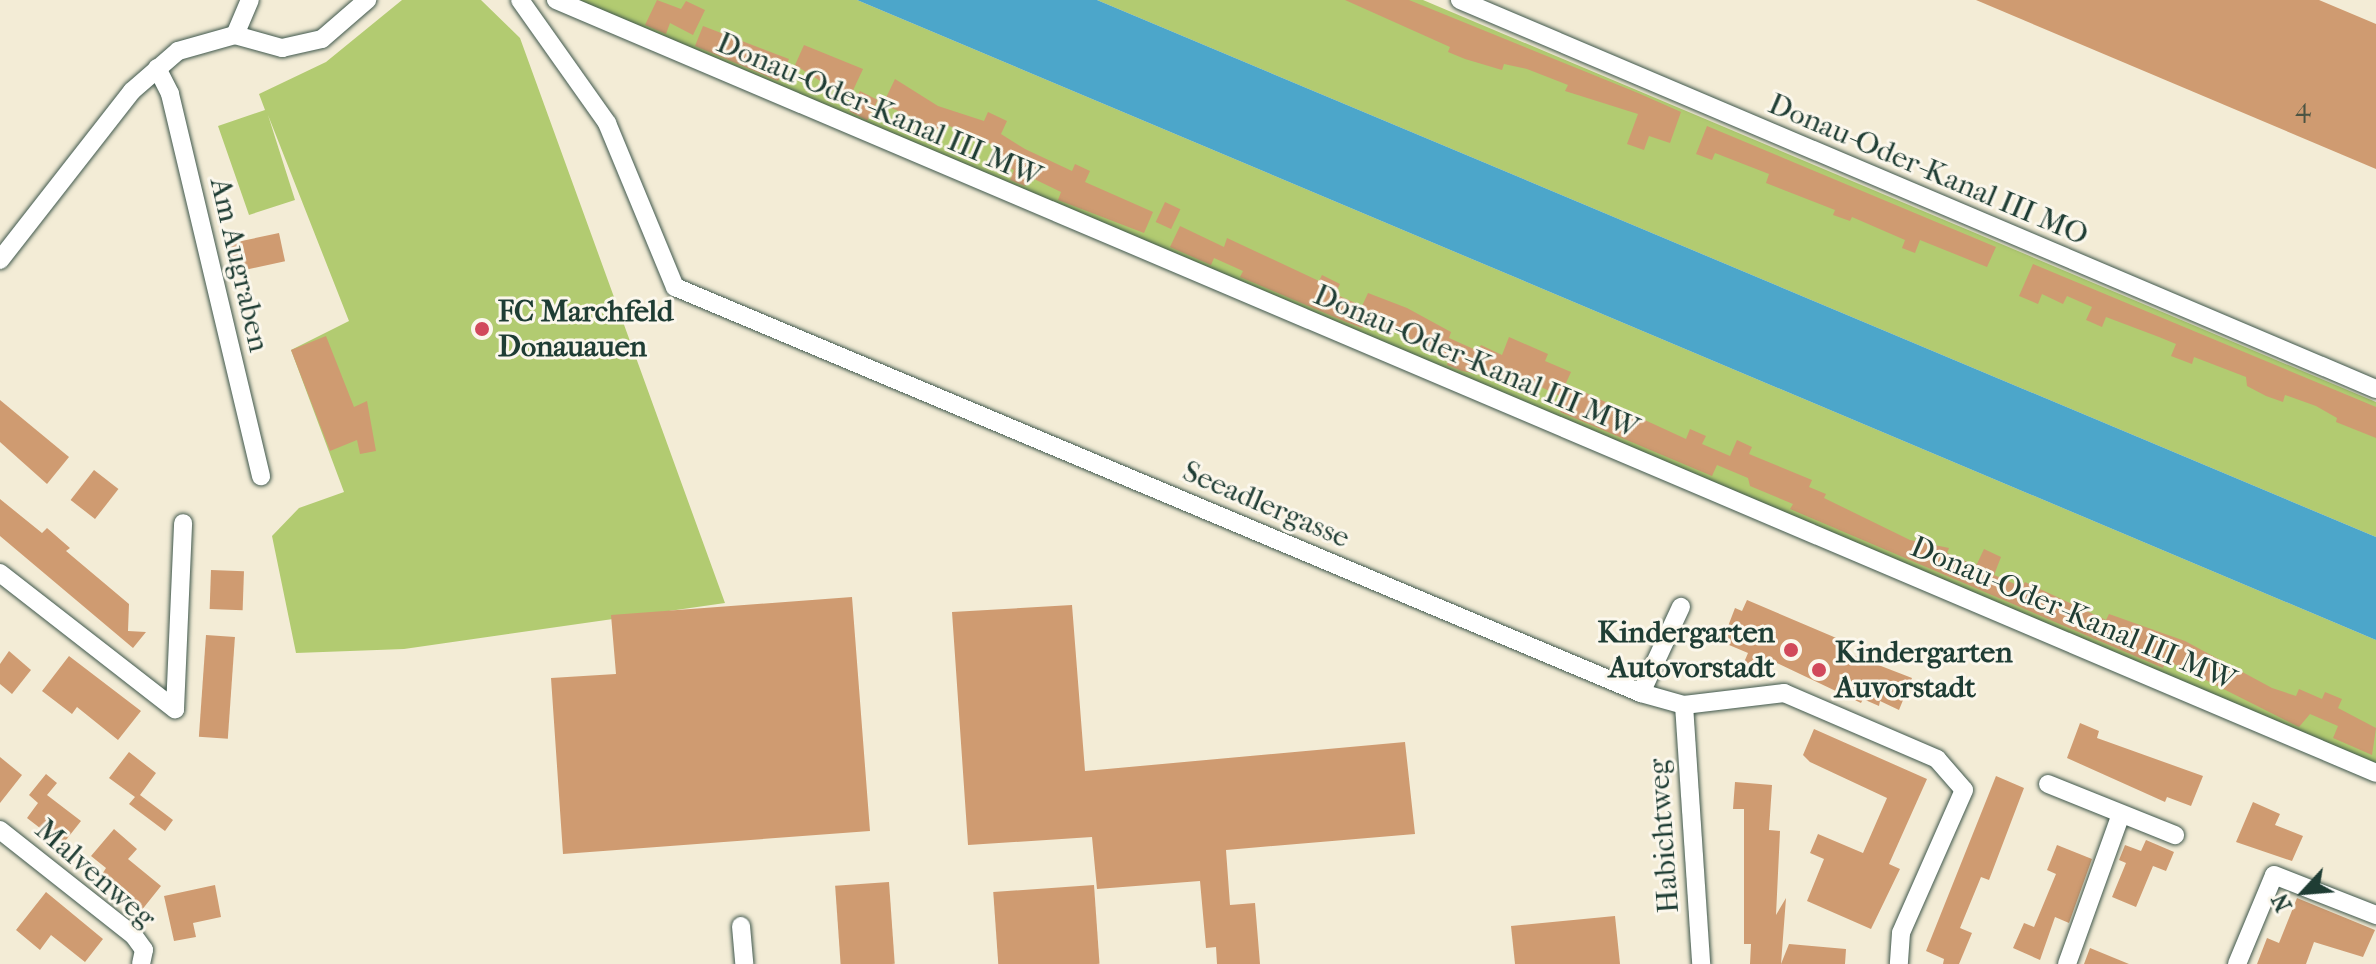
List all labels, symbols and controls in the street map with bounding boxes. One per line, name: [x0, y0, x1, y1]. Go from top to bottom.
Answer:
street label: Donau-Oder-Kanal III MW: [711, 25, 1047, 195]
street label: Donau-Oder-Kanal III MO: [1763, 86, 2093, 254]
house number: 4: [2295, 92, 2311, 124]
street label: Am Augraben: [201, 174, 277, 356]
street label: Donau-Oder-Kanal III MW: [1308, 277, 1644, 447]
place label: FC Marchfeld Donauauen: [498, 294, 673, 364]
marker: FC Marchfeld Donauauen: [473, 320, 491, 338]
street label: Seeadlergasse: [1177, 454, 1355, 556]
street label: Donau-Oder-Kanal III MW: [1905, 529, 2241, 699]
place label: Kindergarten Autovorstadt: [1597, 615, 1775, 686]
place label: Kindergarten Auvorstadt: [1835, 635, 2013, 706]
marker: Kindergarten Autovorstadt: [1782, 641, 1800, 659]
marker: Kindergarten Auvorstadt: [1810, 661, 1828, 679]
street label: Habichtweg: [1641, 758, 1687, 914]
street label: Malvenweg: [27, 812, 163, 936]
north arrow: [2264, 852, 2344, 932]
text: N: [2267, 889, 2298, 916]

